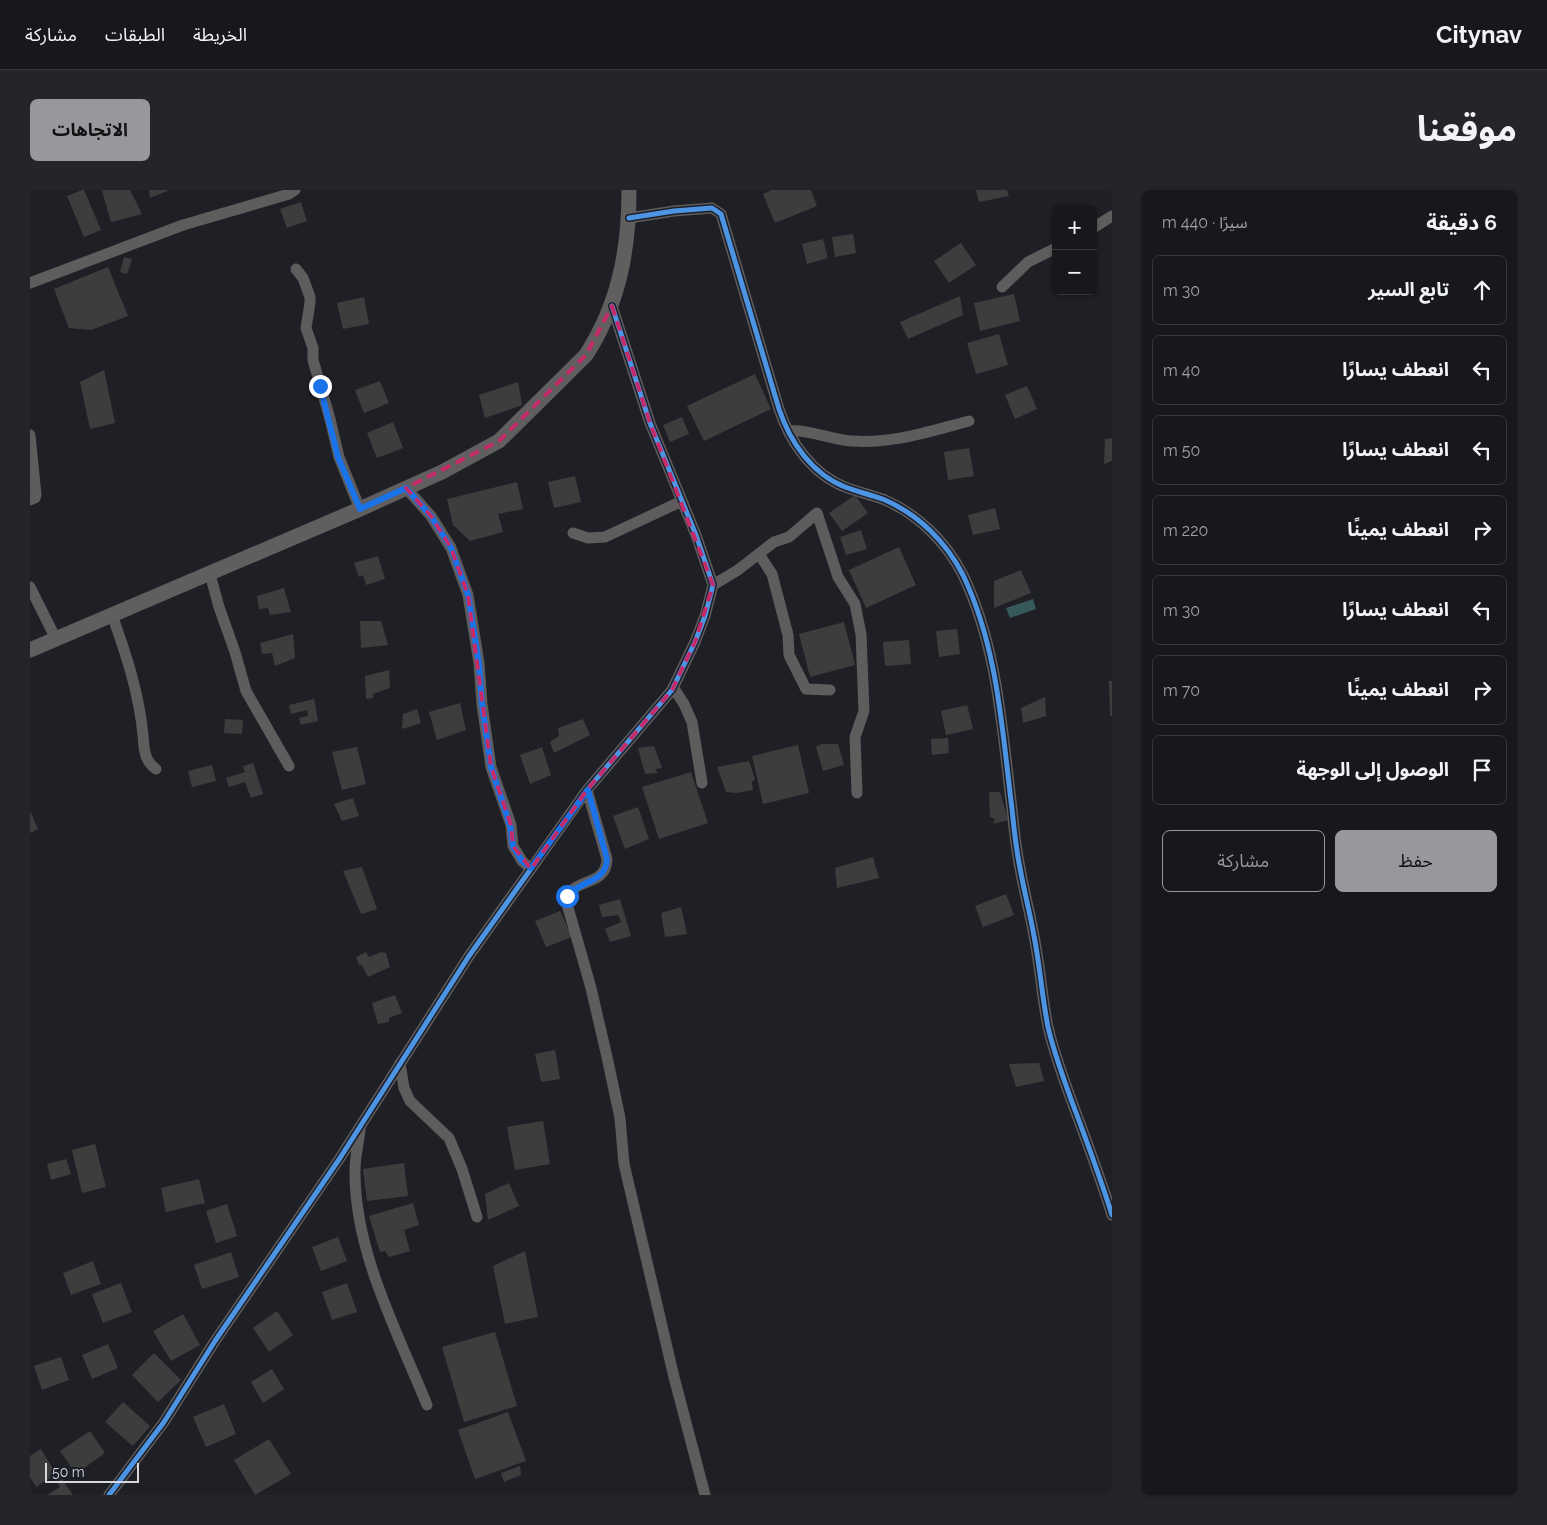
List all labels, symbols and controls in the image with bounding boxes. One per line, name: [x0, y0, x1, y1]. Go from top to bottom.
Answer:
text: Citynav: [1436, 20, 1522, 49]
text: مشاركة: [25, 24, 77, 45]
text: الطبقات: [105, 24, 165, 45]
text: الخريطة: [193, 24, 247, 45]
button: الاتجاهات: [30, 99, 150, 161]
text: موقعنا: [1417, 108, 1517, 149]
map controls: [1052, 205, 1097, 295]
button: +: [1052, 205, 1097, 250]
text: 6 دقيقة: [1426, 210, 1497, 235]
text: سيرًا · 440 m: [1162, 213, 1248, 232]
button: −: [1052, 250, 1097, 295]
icon: ahead: [1468, 276, 1496, 304]
text: تابع السير: [1368, 278, 1449, 300]
text: 30 m: [1163, 281, 1200, 300]
icon: left: [1468, 356, 1496, 384]
text: انعطف يسارًا: [1342, 358, 1449, 380]
text: 40 m: [1163, 361, 1200, 380]
route end: [309, 375, 332, 398]
icon: left: [1468, 436, 1496, 464]
text: انعطف يسارًا: [1342, 438, 1449, 460]
text: 50 m: [1163, 441, 1200, 460]
icon: right: [1468, 516, 1496, 544]
text: انعطف يمينًا: [1347, 518, 1449, 540]
text: 220 m: [1163, 521, 1208, 540]
icon: left: [1468, 596, 1496, 624]
text: انعطف يسارًا: [1342, 598, 1449, 620]
text: 30 m: [1163, 601, 1200, 620]
icon: right: [1468, 676, 1496, 704]
text: انعطف يمينًا: [1347, 678, 1449, 700]
text: 70 m: [1163, 681, 1200, 700]
icon: arrive: [1468, 756, 1496, 784]
text: الوصول إلى الوجهة: [1296, 758, 1449, 780]
button: مشاركة: [1162, 830, 1325, 892]
button: حفظ: [1335, 830, 1497, 892]
route start: [556, 885, 579, 908]
scale bar: [45, 1460, 139, 1483]
text: 50 m: [52, 1464, 85, 1480]

